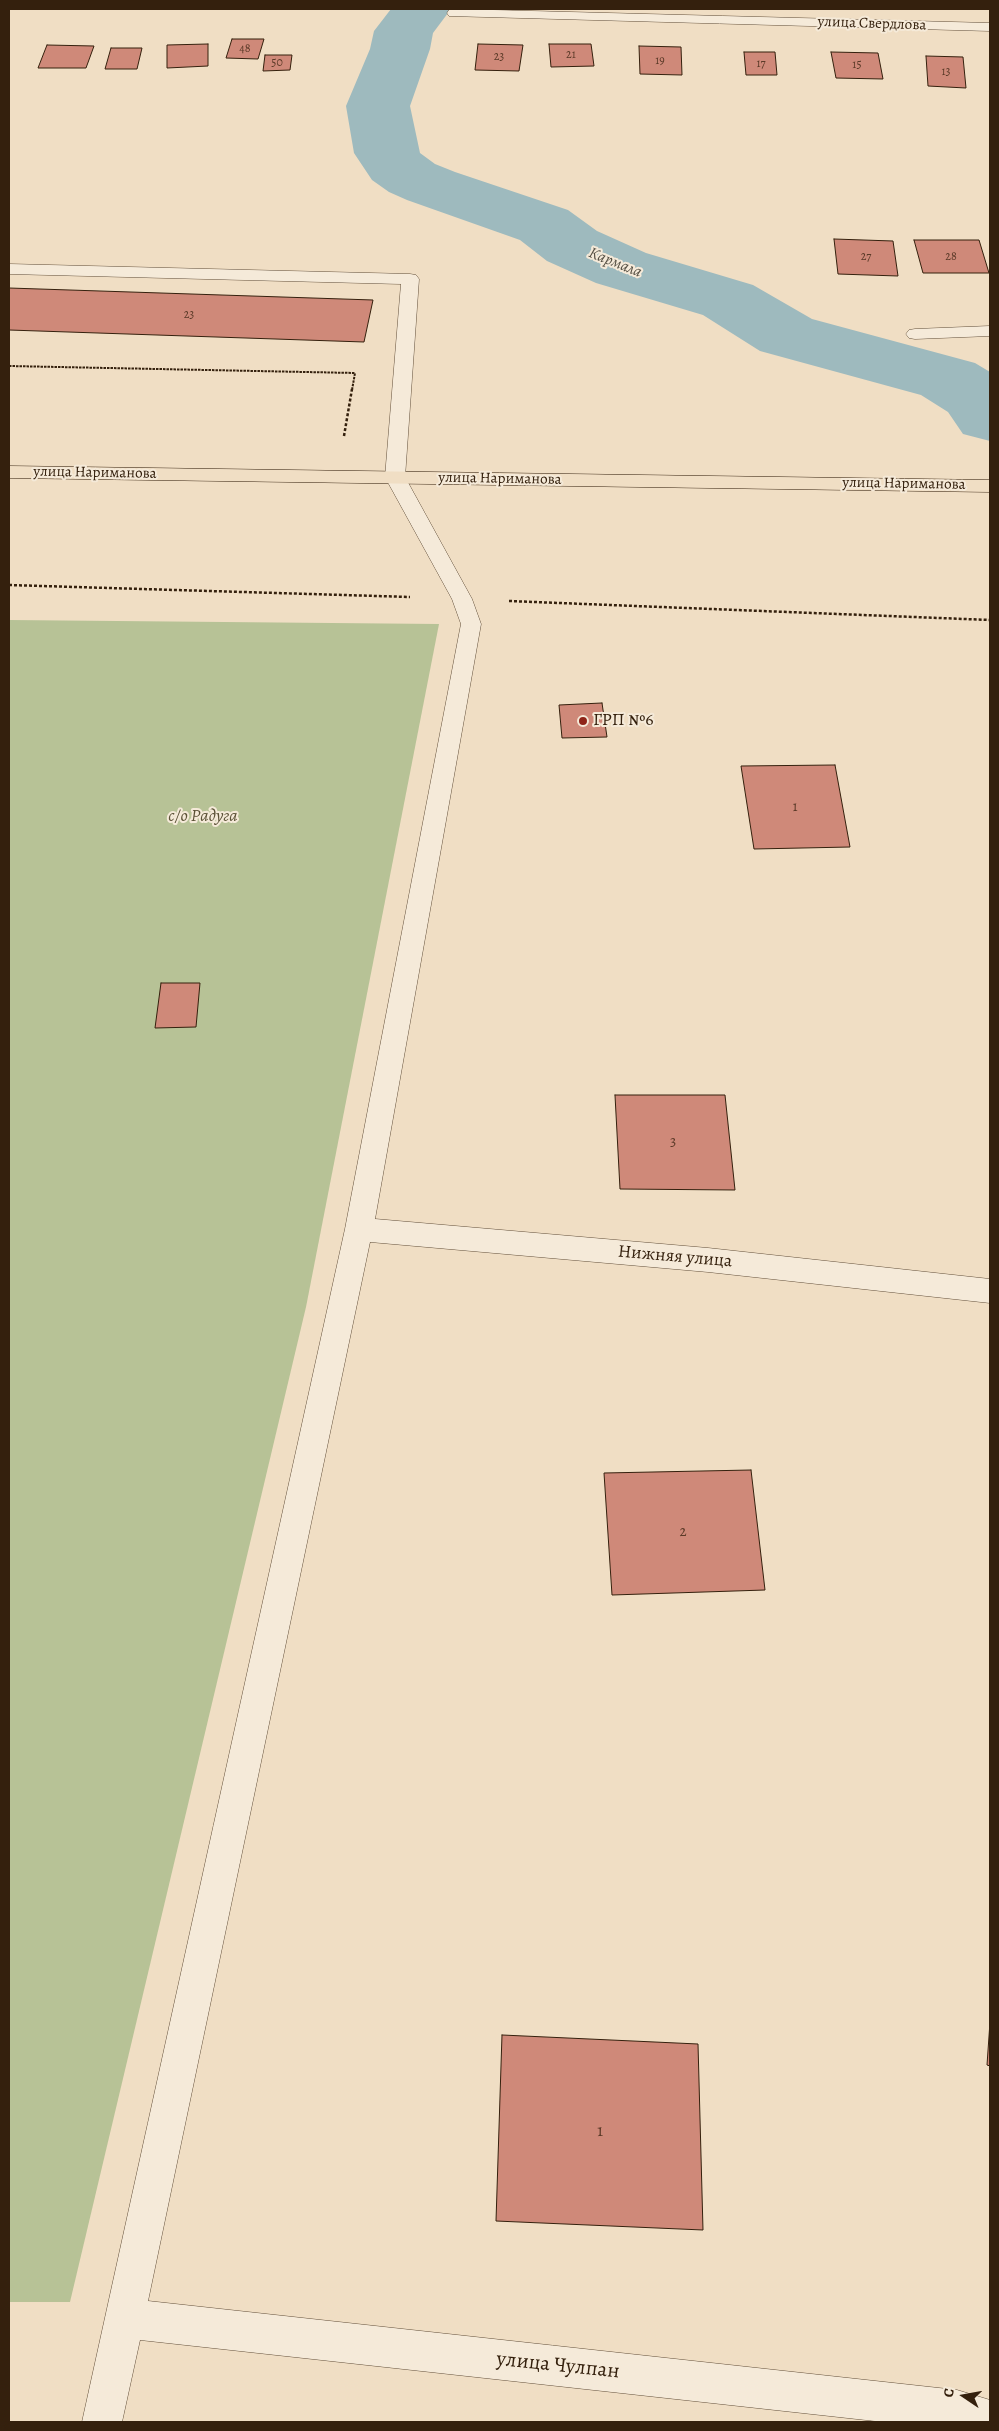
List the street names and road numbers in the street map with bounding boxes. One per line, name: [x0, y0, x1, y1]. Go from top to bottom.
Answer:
street label: улица Свердлова: [817, 13, 927, 35]
street label: улица Нариманова: [33, 463, 157, 483]
street label: улица Нариманова: [438, 469, 562, 489]
street label: улица Нариманова: [842, 474, 966, 494]
street label: Нижняя улица: [617, 1241, 733, 1273]
street label: улица Чулпан: [495, 2347, 621, 2385]

